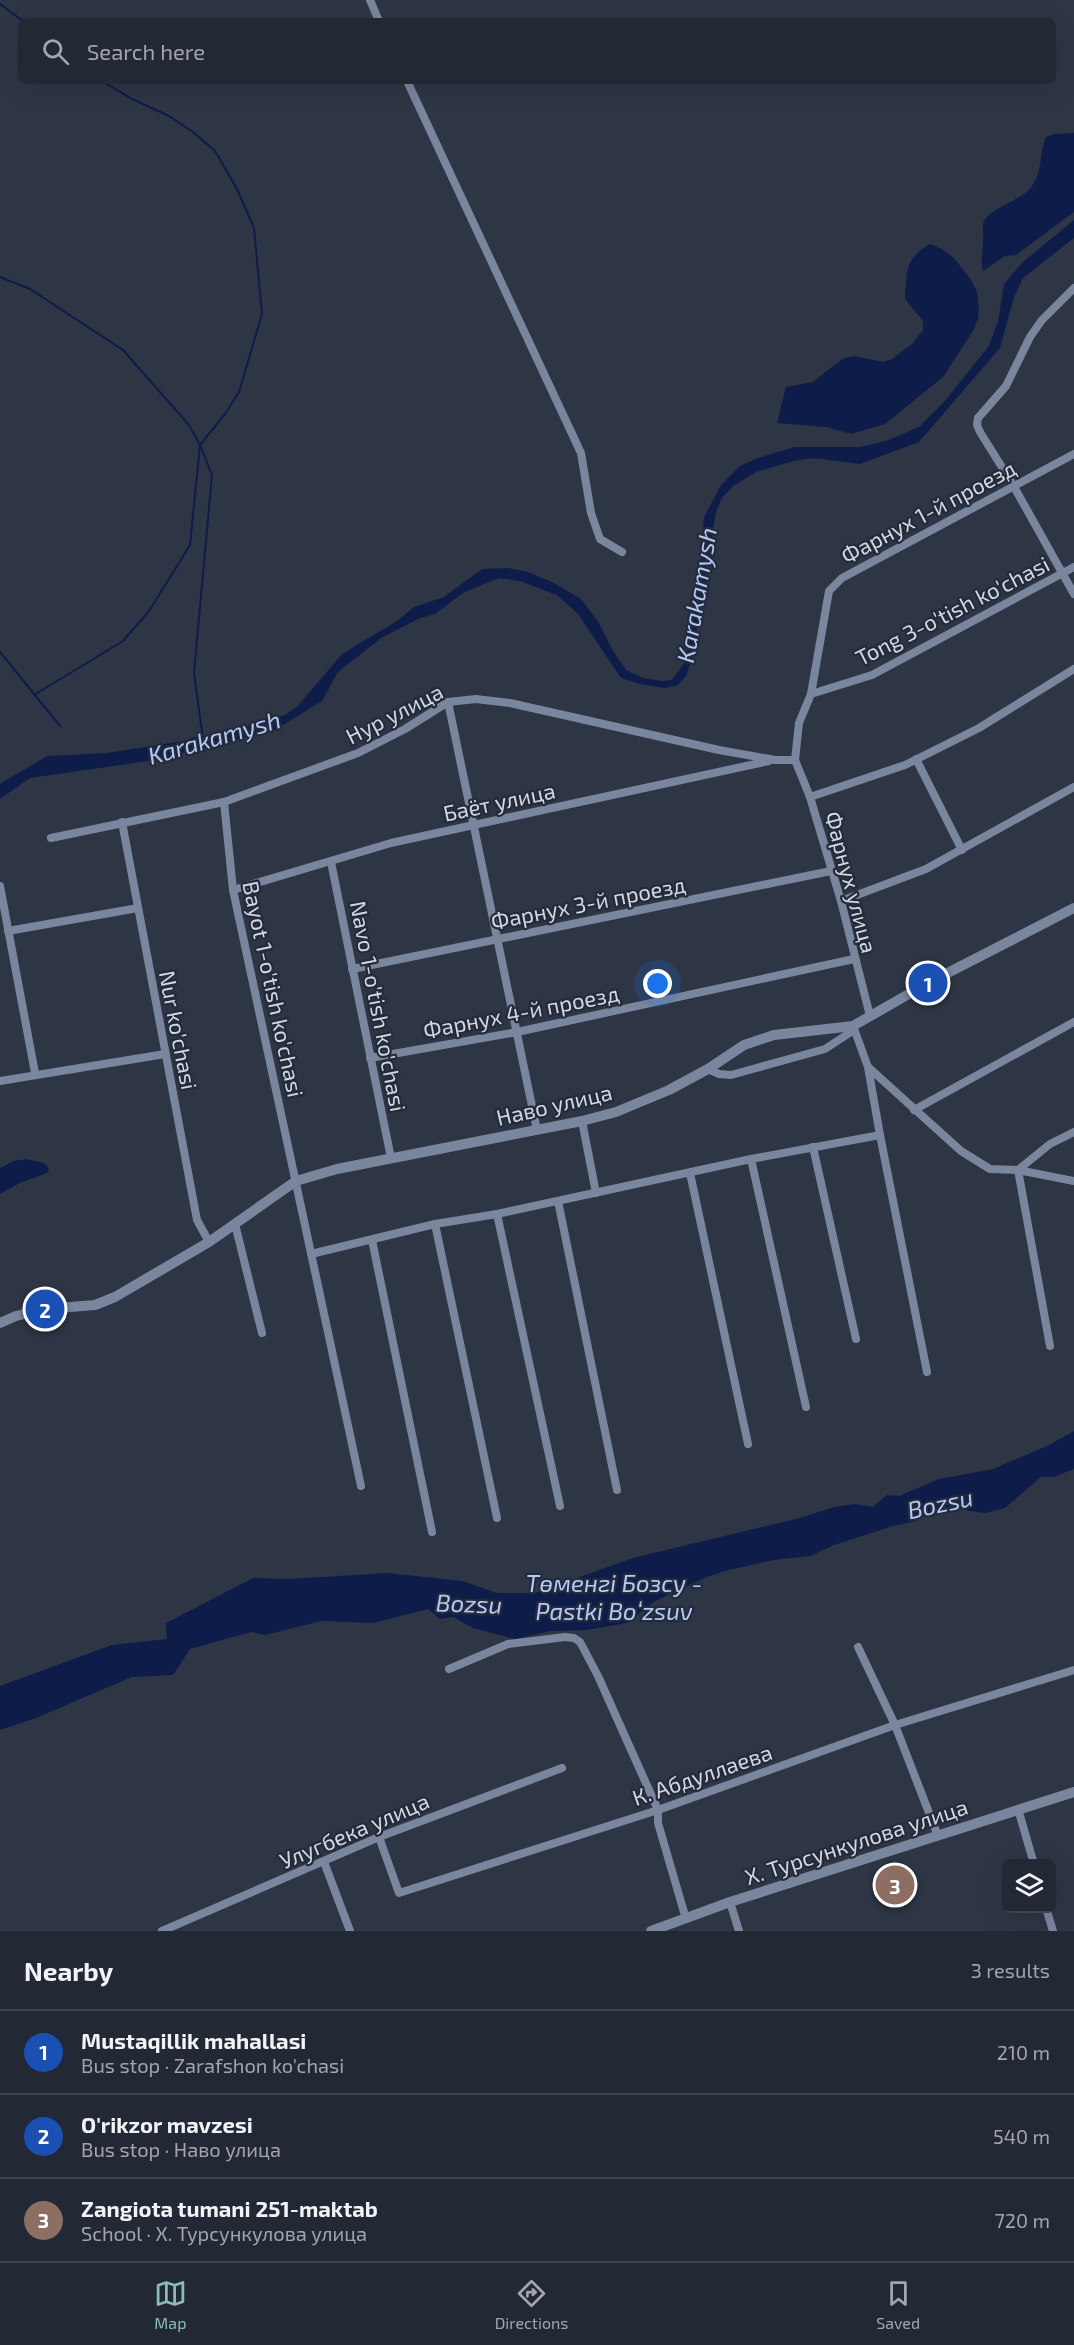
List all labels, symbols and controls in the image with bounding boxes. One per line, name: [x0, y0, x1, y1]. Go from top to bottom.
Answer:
search box: [18, 18, 1056, 84]
icon: search: [39, 35, 72, 68]
text: Search here: [87, 38, 205, 64]
street label: Фарнух 1-й проезд: [836, 454, 1020, 569]
water label: Karakamysh: [670, 525, 722, 665]
street label: Tong 3-o'tish ko'chasi: [851, 550, 1053, 670]
street label: Нур улица: [341, 677, 447, 749]
water label: Karakamysh: [144, 704, 284, 770]
street label: Баёт улица: [441, 776, 558, 827]
street label: Фарнух улица: [820, 808, 883, 956]
street label: Фарнух 3-й проезд: [488, 870, 688, 935]
street label: Bayot 1-o'tish ko'chasi: [238, 878, 310, 1100]
street label: Navo 1-o'tish ko'chasi: [346, 898, 412, 1114]
pin: 1: [908, 960, 948, 1006]
street label: Nur ko'chasi: [155, 968, 203, 1092]
your location: [643, 969, 672, 998]
street label: Фарнух 4-й проезд: [421, 979, 621, 1044]
street label: Наво улица: [494, 1078, 615, 1131]
pin: 2: [26, 1286, 64, 1332]
water label: Bozsu: [905, 1482, 975, 1524]
water label: Төменгі Бозсу - Pastki Boʻzsuv: [526, 1568, 702, 1625]
water label: Bozsu: [435, 1587, 503, 1619]
street label: К. Абдуллаева: [629, 1738, 776, 1811]
street label: Улугбека улица: [275, 1787, 433, 1874]
street label: Х. Турсункулова улица: [741, 1793, 971, 1890]
map controls: [1002, 1859, 1056, 1913]
button: layers: [1002, 1859, 1056, 1913]
pin: 3: [876, 1862, 914, 1908]
text: Nearby: [24, 1955, 113, 1986]
text: 3 results: [971, 1958, 1050, 1982]
text: Mustaqillik mahallasi: [81, 2027, 306, 2053]
text: 1: [39, 2040, 48, 2064]
text: 210 m: [997, 2040, 1050, 2064]
text: Bus stop · Zarafshon ko'chasi: [81, 2053, 344, 2077]
text: O'rikzor mavzesi: [81, 2111, 253, 2137]
text: 2: [38, 2124, 49, 2148]
text: 540 m: [993, 2124, 1050, 2148]
text: Bus stop · Наво улица: [81, 2137, 281, 2161]
text: Zangiota tumani 251-maktab: [81, 2195, 378, 2221]
text: 3: [38, 2208, 49, 2232]
text: 720 m: [994, 2208, 1050, 2232]
text: School · Х. Турсункулова улица: [81, 2221, 367, 2245]
tab: Map: [154, 2277, 187, 2332]
tab: Directions: [495, 2277, 568, 2332]
tab: Saved: [876, 2277, 920, 2332]

